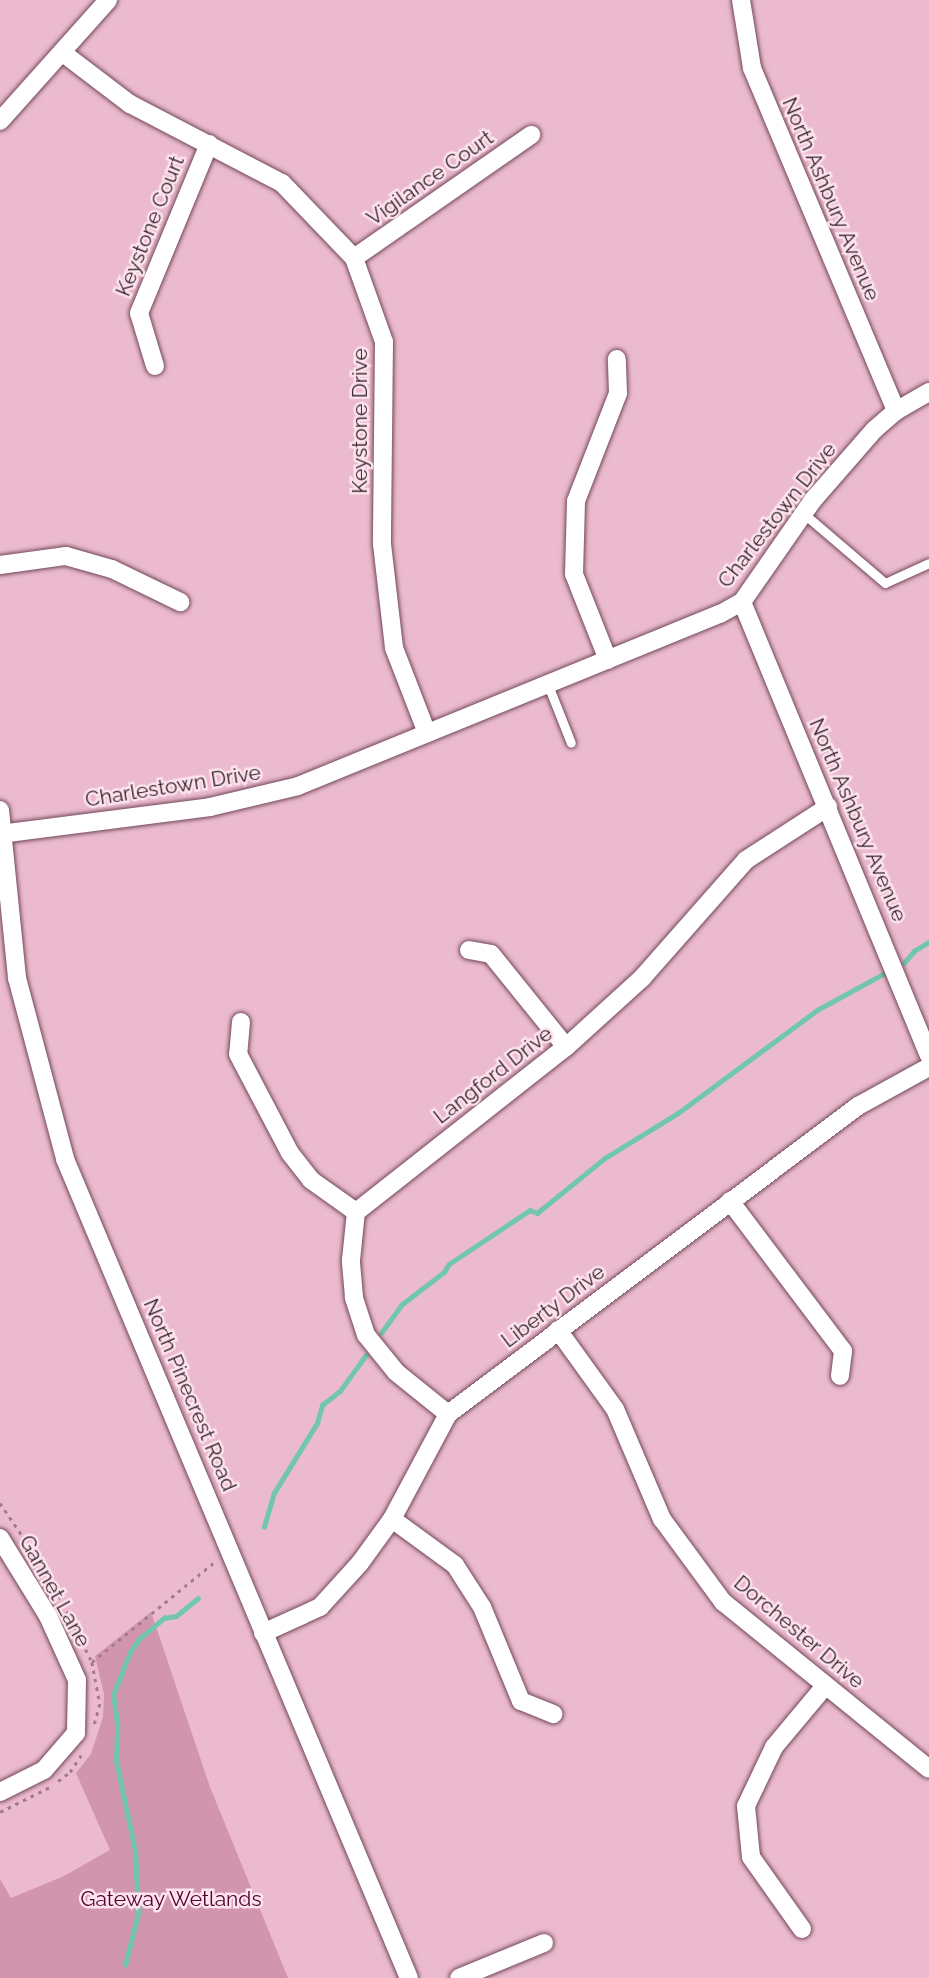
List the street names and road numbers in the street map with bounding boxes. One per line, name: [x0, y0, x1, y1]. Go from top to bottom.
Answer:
street label: North Ashbury Avenue: [776, 93, 886, 305]
street label: Vigilance Court: [362, 125, 498, 231]
street label: Keystone Court: [110, 152, 190, 300]
street label: Keystone Drive: [347, 348, 373, 494]
street label: Charlestown Drive: [712, 437, 842, 593]
street label: North Ashbury Avenue: [803, 714, 913, 926]
street label: Charlestown Drive: [83, 760, 263, 812]
street label: Langford Drive: [429, 1021, 557, 1129]
street label: Liberty Drive: [496, 1259, 610, 1353]
street label: North Pinecrest Road: [138, 1295, 242, 1495]
street label: Gannet Lane: [14, 1531, 96, 1651]
street label: Dorchester Drive: [729, 1570, 869, 1694]

